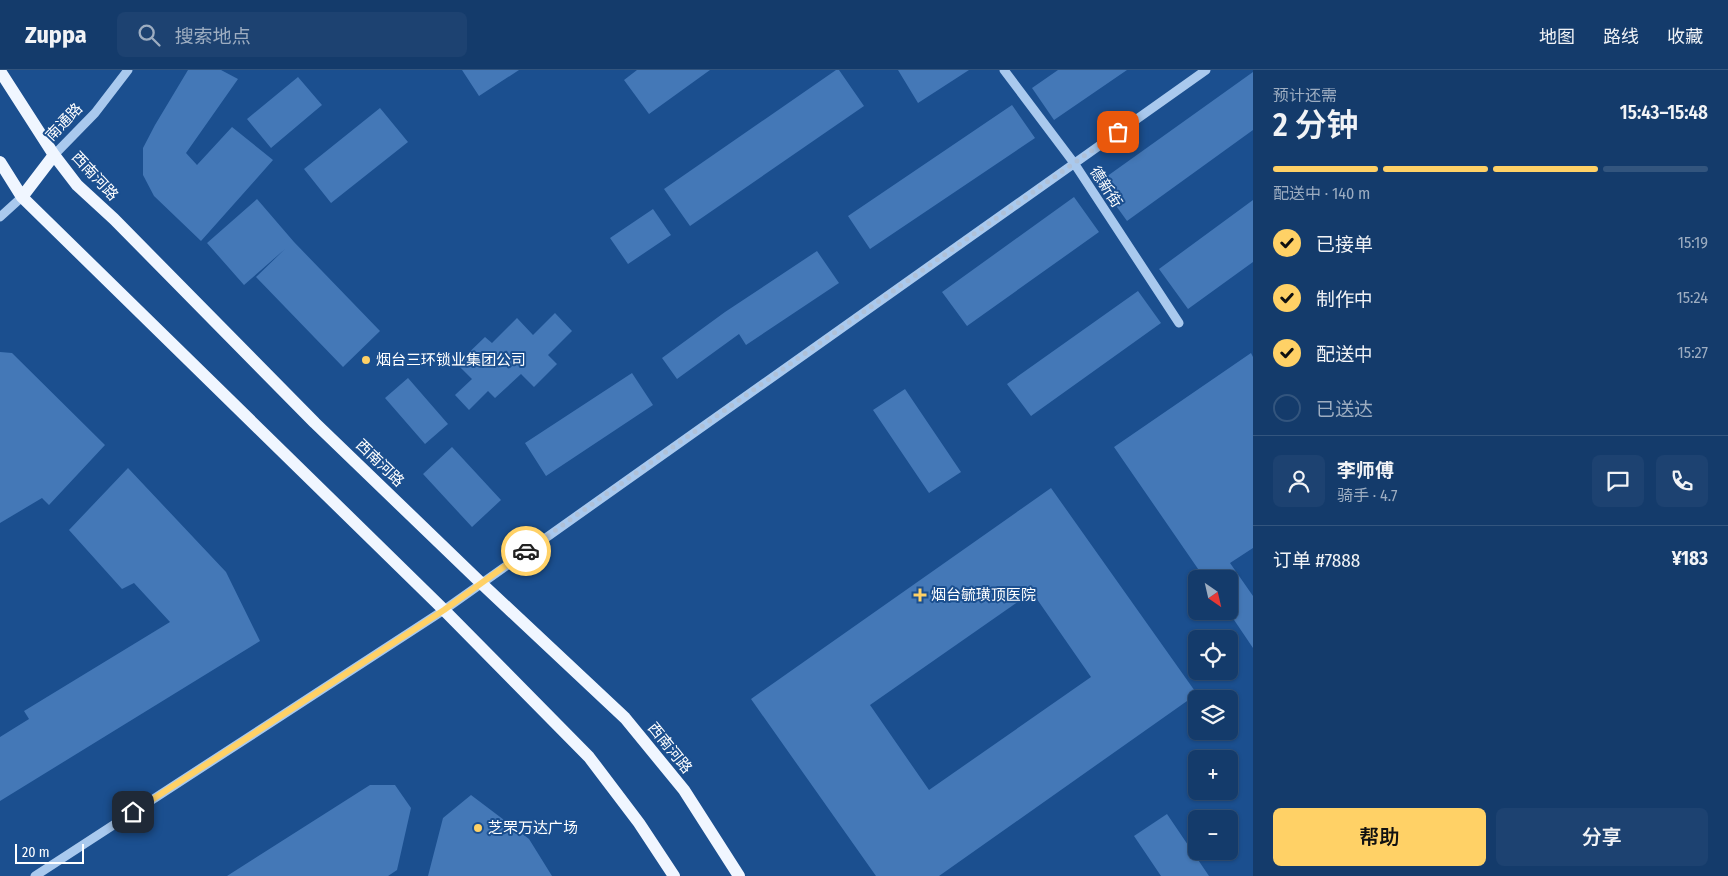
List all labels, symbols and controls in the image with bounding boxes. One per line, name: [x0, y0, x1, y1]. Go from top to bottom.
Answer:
search box: [117, 12, 467, 57]
text: Zuppa: [25, 21, 87, 49]
icon: search: [135, 21, 163, 49]
text: 搜索地点: [175, 25, 251, 48]
text: 地图: [1539, 26, 1575, 48]
text: 路线: [1603, 26, 1639, 48]
text: 收藏: [1667, 26, 1703, 48]
text: 预计还需: [1273, 86, 1337, 105]
street label: 南通路: [42, 100, 86, 144]
text: 15:43–15:48: [1620, 101, 1708, 124]
text: 2 分钟: [1273, 106, 1359, 144]
pin: [1097, 111, 1139, 153]
icon: bag: [1104, 118, 1132, 146]
street label: 西南河路: [68, 148, 122, 204]
street label: 德新街: [1086, 163, 1126, 211]
text: 配送中 · 140 m: [1273, 184, 1370, 203]
icon: check: [1273, 229, 1301, 257]
text: 已接单: [1316, 233, 1373, 256]
text: 15:19: [1678, 233, 1708, 252]
icon: check: [1273, 284, 1301, 312]
text: 制作中: [1316, 288, 1373, 311]
text: 15:24: [1677, 288, 1708, 307]
icon: check: [1273, 339, 1301, 367]
text: 配送中: [1316, 343, 1373, 366]
text: 15:27: [1678, 343, 1708, 362]
place label: 烟台三环锁业集团公司: [376, 351, 526, 369]
marker: 烟台三环锁业集团公司: [360, 354, 372, 366]
text: 已送达: [1316, 398, 1373, 421]
street label: 西南河路: [352, 436, 408, 490]
button: person: [1273, 455, 1325, 507]
button: chat: [1592, 455, 1644, 507]
button: phone: [1656, 455, 1708, 507]
text: 李师傅: [1337, 459, 1394, 482]
text: 骑手 · 4.7: [1337, 486, 1398, 505]
courier: [501, 526, 551, 576]
icon: car: [512, 537, 540, 565]
text: ¥183: [1672, 547, 1708, 570]
text: 订单 #7888: [1273, 549, 1360, 572]
north arrow: [1188, 570, 1238, 620]
map controls: [1188, 570, 1238, 860]
place label: 烟台毓璜顶医院: [931, 586, 1036, 604]
marker: 烟台毓璜顶医院: [913, 588, 927, 602]
button: locate: [1188, 630, 1238, 680]
button: layers: [1188, 690, 1238, 740]
street label: 西南河路: [644, 719, 696, 777]
button: +: [1188, 750, 1238, 800]
pin: [112, 791, 154, 833]
icon: home: [119, 798, 147, 826]
button: 帮助: [1273, 808, 1486, 866]
button: 分享: [1496, 808, 1708, 866]
button: −: [1188, 810, 1238, 860]
place label: 芝罘万达广场: [488, 819, 578, 837]
marker: 芝罘万达广场: [472, 822, 484, 834]
scale bar: [15, 841, 84, 864]
text: 20 m: [22, 844, 50, 861]

